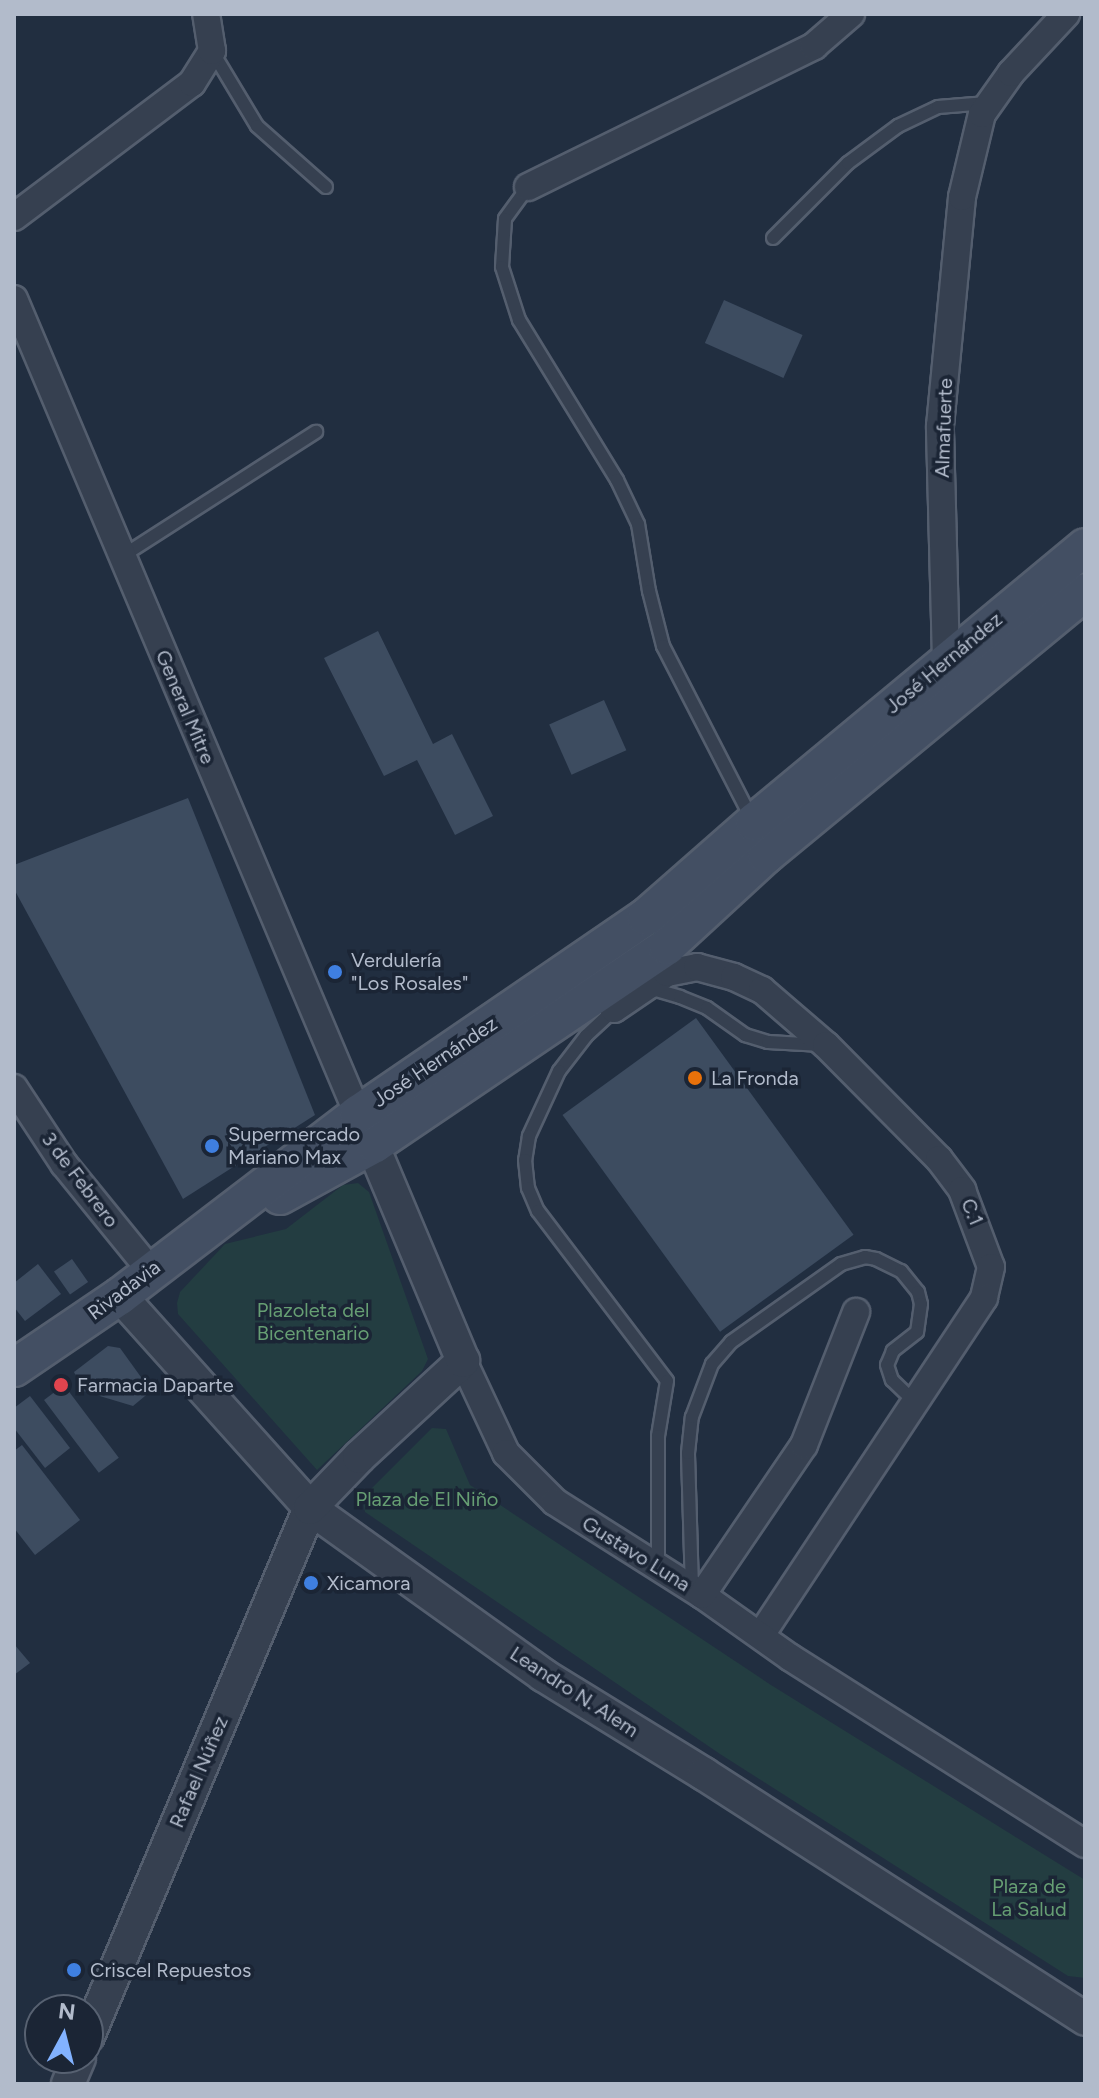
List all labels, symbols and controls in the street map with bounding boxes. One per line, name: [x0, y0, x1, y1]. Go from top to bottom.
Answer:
street label: Almafuerte: [930, 378, 958, 478]
street label: José Hernández: [881, 607, 1007, 719]
street label: General Mitre: [150, 646, 220, 768]
place label: Verdulería "Los Rosales": [351, 948, 468, 995]
marker: Verdulería "Los Rosales": [326, 963, 344, 981]
street label: José Hernández: [368, 1012, 502, 1112]
place label: La Fronda: [711, 1066, 799, 1090]
marker: La Fronda: [686, 1069, 704, 1087]
place label: Supermercado Mariano Max: [228, 1122, 360, 1169]
street label: 3 de Febrero: [36, 1128, 124, 1232]
marker: Supermercado Mariano Max: [203, 1137, 221, 1155]
street label: C.1: [956, 1195, 988, 1229]
street label: Rivadavia: [83, 1255, 165, 1325]
park label: Plazoleta del Bicentenario: [257, 1298, 369, 1345]
place label: Farmacia Daparte: [77, 1373, 234, 1397]
marker: Farmacia Daparte: [52, 1376, 70, 1394]
park label: Plaza de El Niño: [356, 1487, 498, 1511]
street label: Gustavo Luna: [578, 1511, 694, 1597]
place label: Xicamora: [327, 1571, 411, 1595]
marker: Xicamora: [302, 1574, 320, 1592]
street label: Leandro N. Alem: [505, 1642, 643, 1742]
street label: Rafael Núñez: [165, 1713, 233, 1831]
park label: Plaza de La Salud: [991, 1875, 1067, 1922]
place label: Criscel Repuestos: [90, 1958, 251, 1982]
marker: Criscel Repuestos: [65, 1961, 83, 1979]
north arrow: [24, 1994, 104, 2074]
text: N: [57, 1997, 77, 2026]

